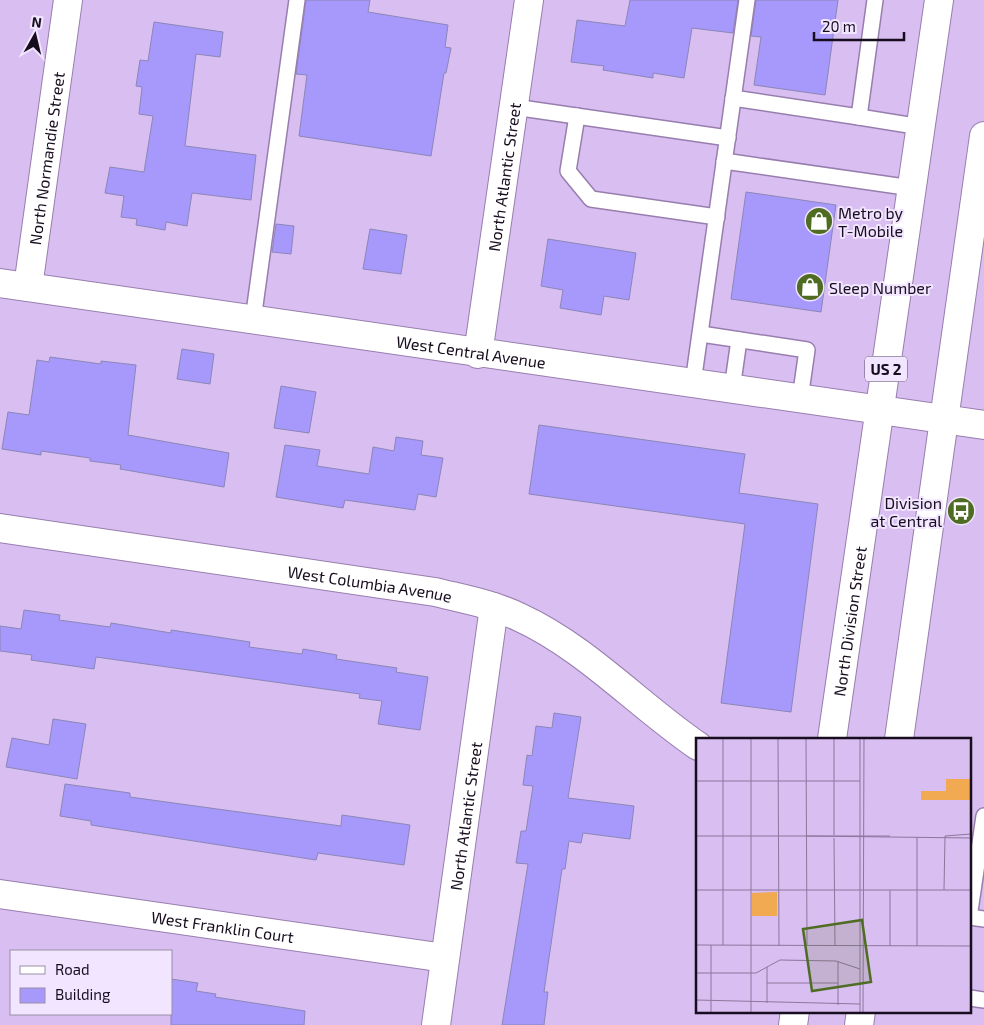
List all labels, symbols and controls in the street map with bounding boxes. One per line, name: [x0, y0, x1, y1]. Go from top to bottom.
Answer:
north arrow: [10, 10, 60, 60]
scale bar: [814, 10, 904, 42]
text: N: [31, 13, 43, 31]
text: 20 m: [822, 17, 856, 35]
street label: North Normandie Street: [24, 71, 67, 246]
street label: North Atlantic Street: [483, 101, 524, 252]
place label: Metro by T-Mobile: [838, 203, 904, 240]
shop icon: Metro by T-Mobile: [804, 206, 834, 236]
shop icon: Sleep Number: [795, 272, 825, 302]
place label: Sleep Number: [829, 278, 932, 297]
street label: West Central Avenue: [395, 331, 547, 371]
road number: US 2: [865, 356, 907, 382]
place label: Division at Central: [870, 493, 942, 530]
bus stop icon: Division at Central: [946, 496, 976, 526]
street label: North Division Street: [829, 545, 869, 698]
street label: West Columbia Avenue: [286, 561, 454, 605]
inset map: [696, 738, 972, 1012]
street label: North Atlantic Street: [445, 740, 485, 892]
street label: West Franklin Court: [150, 906, 295, 946]
legend: [10, 950, 172, 1015]
text: Road: [55, 960, 90, 978]
text: Building: [55, 985, 111, 1003]

